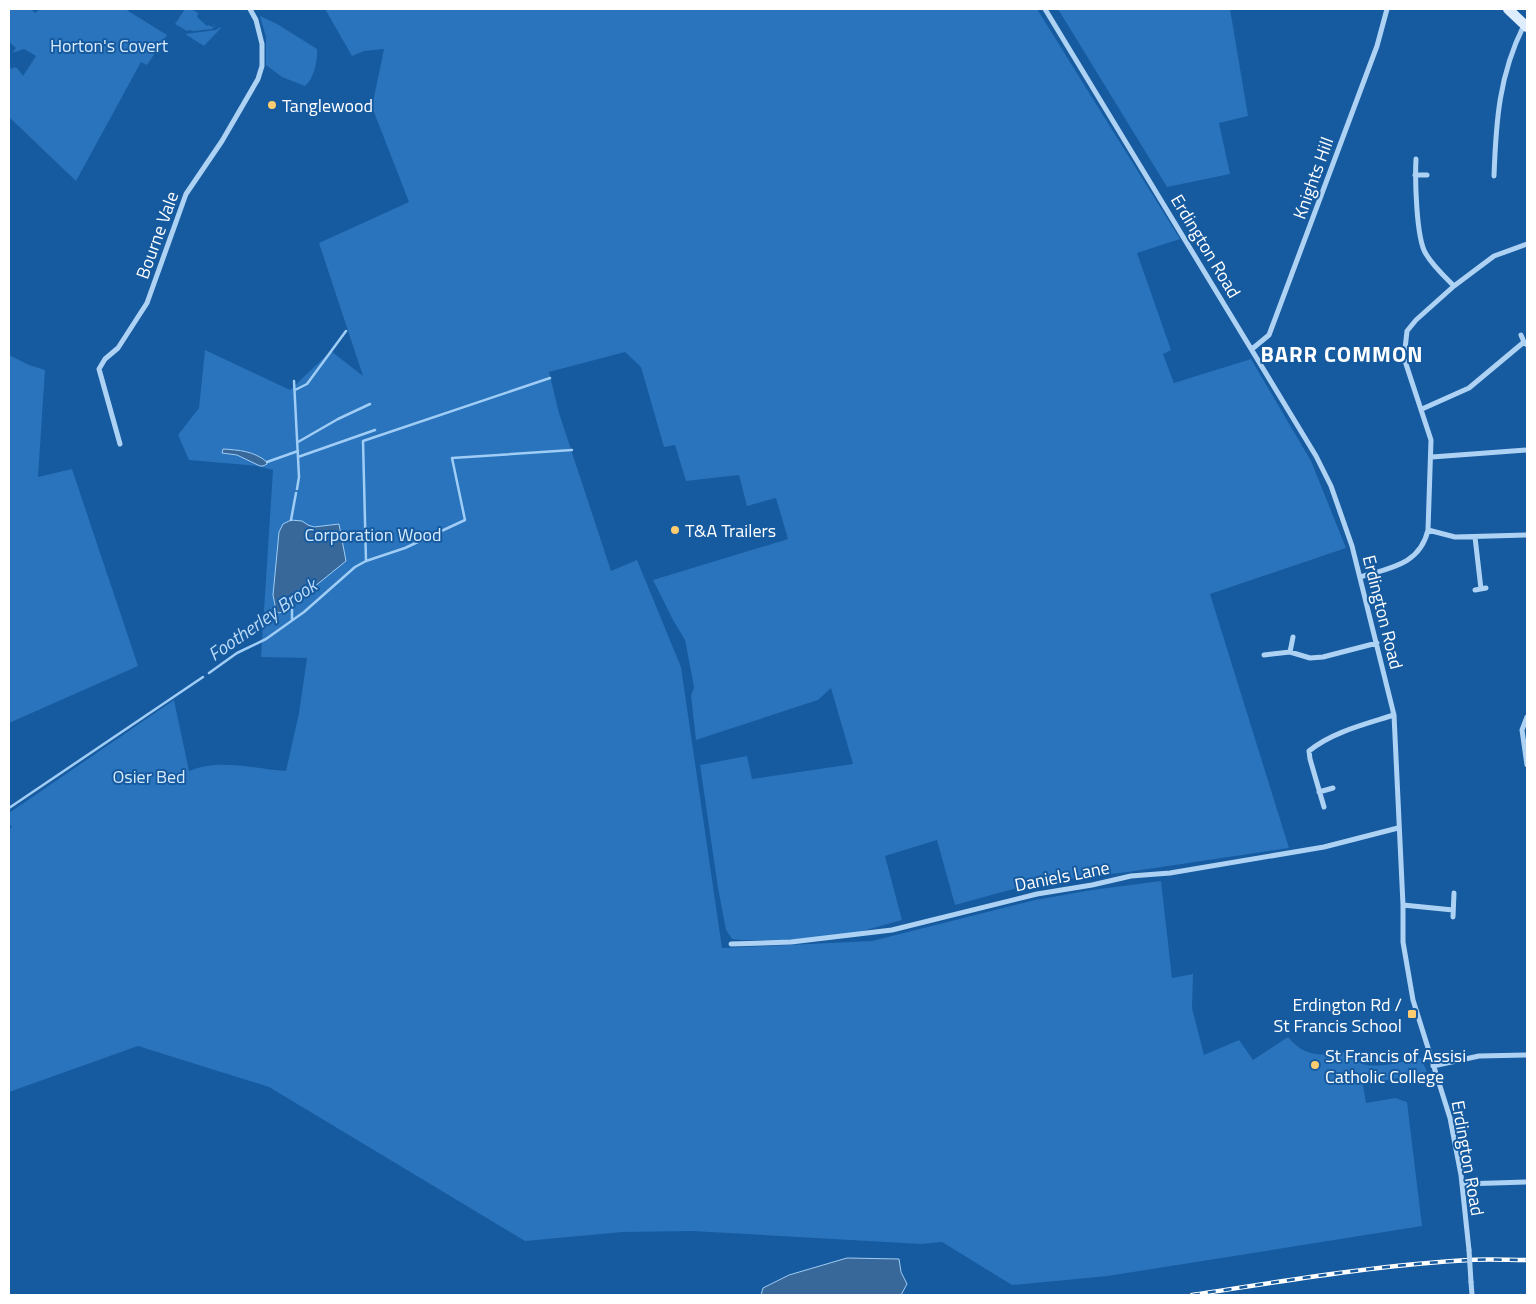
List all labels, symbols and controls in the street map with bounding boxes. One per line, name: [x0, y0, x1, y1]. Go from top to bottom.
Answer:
park label: Horton's Covert: [50, 32, 169, 59]
place label: Tanglewood: [282, 92, 373, 119]
marker: Tanglewood: [266, 99, 278, 111]
street label: Knights Hill: [1286, 133, 1340, 223]
street label: Bourne Vale: [129, 187, 185, 283]
street label: Erdington Road: [1164, 189, 1248, 303]
district label: BARR COMMON: [1260, 337, 1424, 371]
place label: T&A Trailers: [685, 517, 776, 544]
park label: Corporation Wood: [304, 521, 442, 548]
marker: T&A Trailers: [669, 524, 681, 536]
street label: Erdington Road: [1356, 552, 1410, 672]
water label: Footherley Brook: [202, 569, 325, 667]
park label: Osier Bed: [112, 763, 186, 790]
street label: Daniels Lane: [1012, 854, 1112, 898]
place label: Erdington Rd / St Francis School: [1274, 991, 1402, 1039]
marker: Erdington Rd / St Francis School: [1406, 1008, 1418, 1020]
place label: St Francis of Assisi Catholic College: [1325, 1042, 1466, 1090]
marker: St Francis of Assisi Catholic College: [1309, 1059, 1321, 1071]
street label: Erdington Road: [1445, 1098, 1491, 1218]

